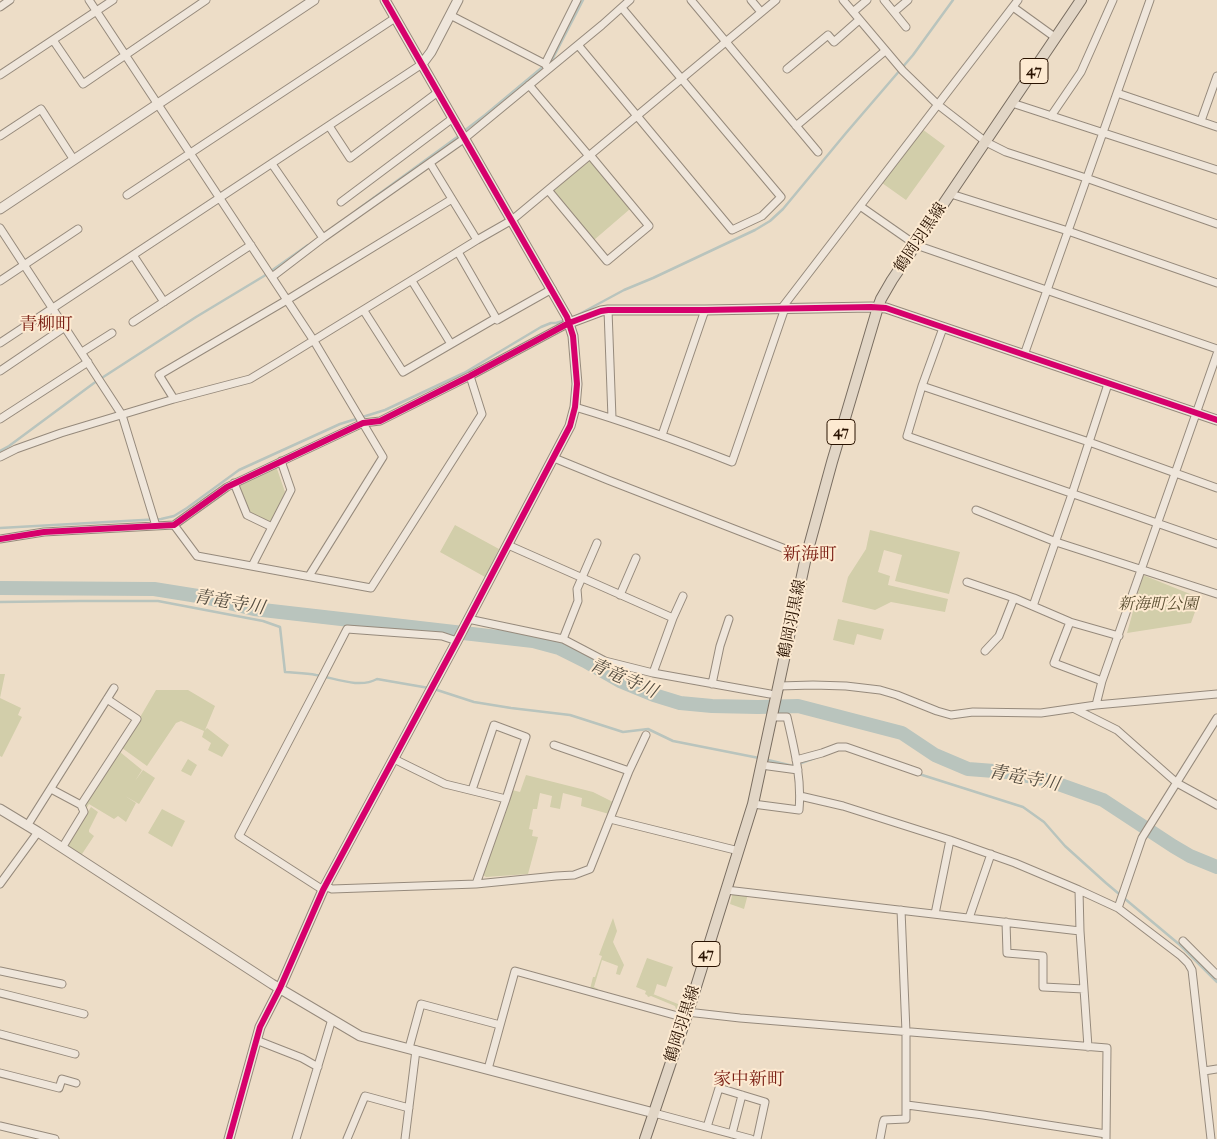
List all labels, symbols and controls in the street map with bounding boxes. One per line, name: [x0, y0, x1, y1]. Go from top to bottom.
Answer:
road number: 47: [1020, 58, 1048, 84]
street label: 鶴岡羽黒線: [891, 199, 951, 277]
district label: 青柳町: [19, 315, 73, 337]
road number: 47: [827, 420, 855, 444]
district label: 新海町: [783, 545, 837, 567]
street label: 鶴岡羽黒線: [775, 578, 811, 660]
water label: 青竜寺川: [192, 586, 266, 620]
park label: 新海町公園: [1118, 595, 1198, 615]
water label: 青竜寺川: [586, 654, 660, 704]
water label: 青竜寺川: [987, 762, 1061, 796]
road number: 47: [692, 942, 720, 966]
street label: 鶴岡羽黒線: [662, 983, 704, 1065]
district label: 家中新町: [713, 1070, 785, 1092]

